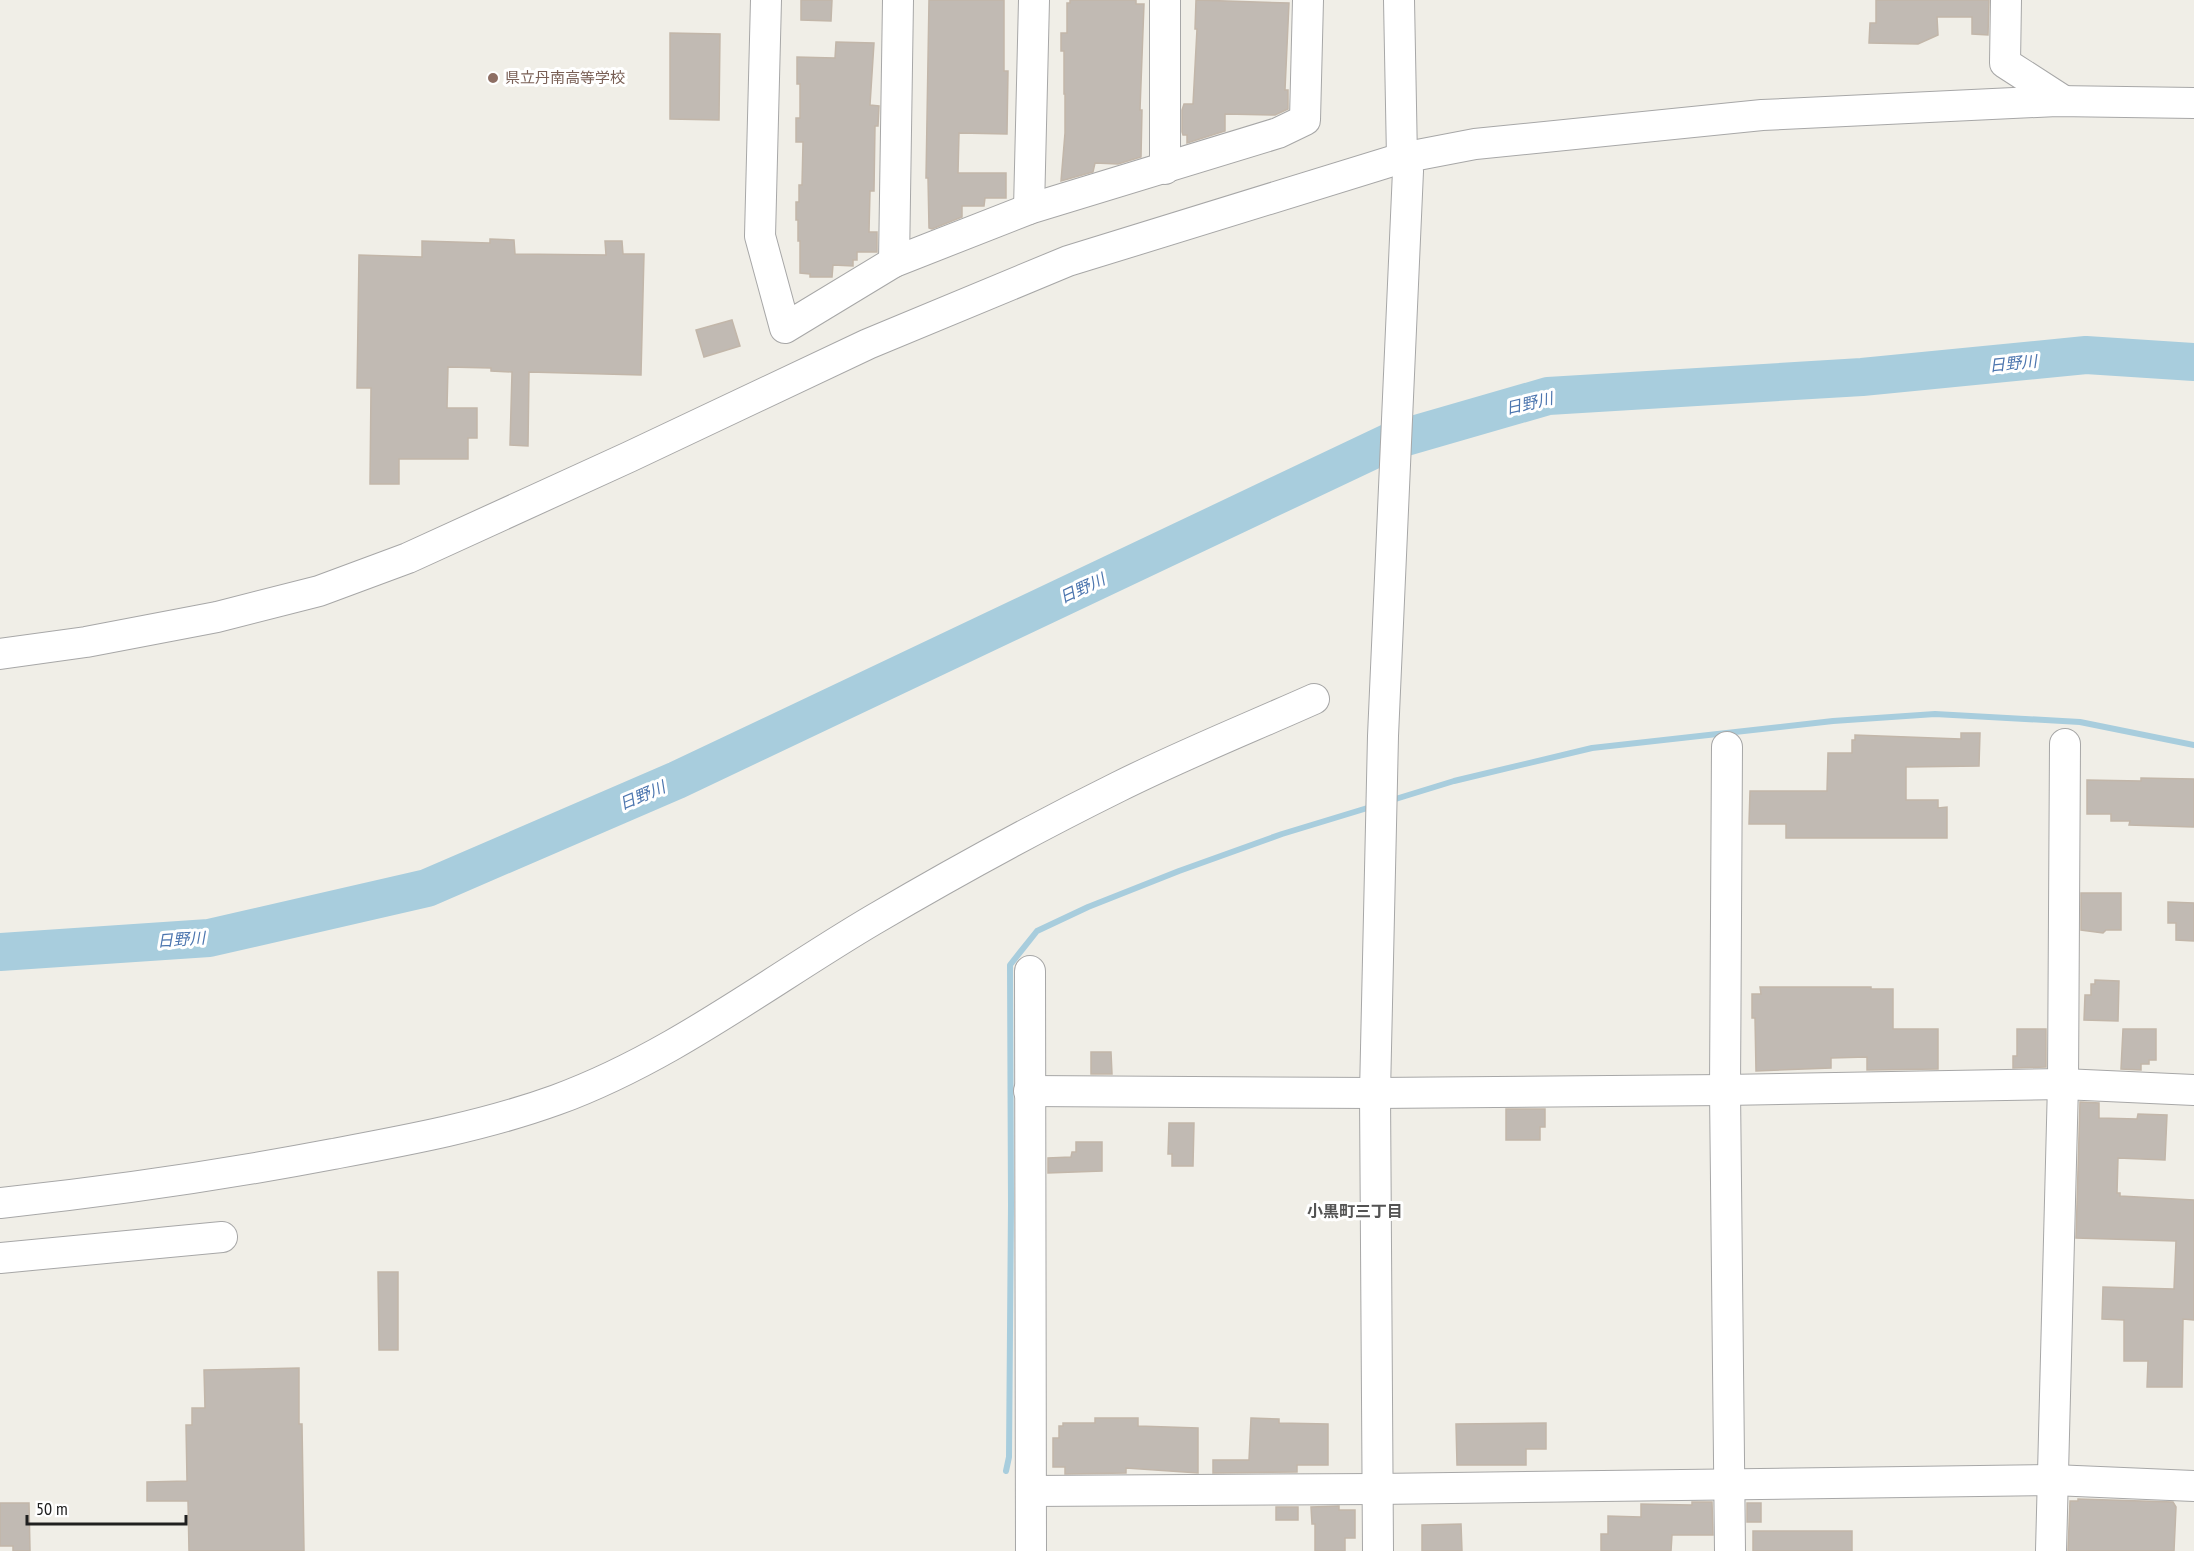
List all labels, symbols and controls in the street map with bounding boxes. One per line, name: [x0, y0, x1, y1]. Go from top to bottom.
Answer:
place label: 県立丹南高等学校: [505, 68, 625, 87]
marker: 県立丹南高等学校: [486, 71, 500, 85]
water label: 日野川: [1988, 350, 2040, 375]
water label: 日野川: [1503, 387, 1557, 418]
water label: 日野川: [1056, 568, 1110, 607]
water label: 日野川: [616, 776, 670, 814]
water label: 日野川: [156, 927, 208, 951]
district label: 小黒町三丁目: [1307, 1201, 1403, 1221]
scale bar: [27, 1488, 186, 1526]
text: 50 m: [36, 1497, 68, 1520]

